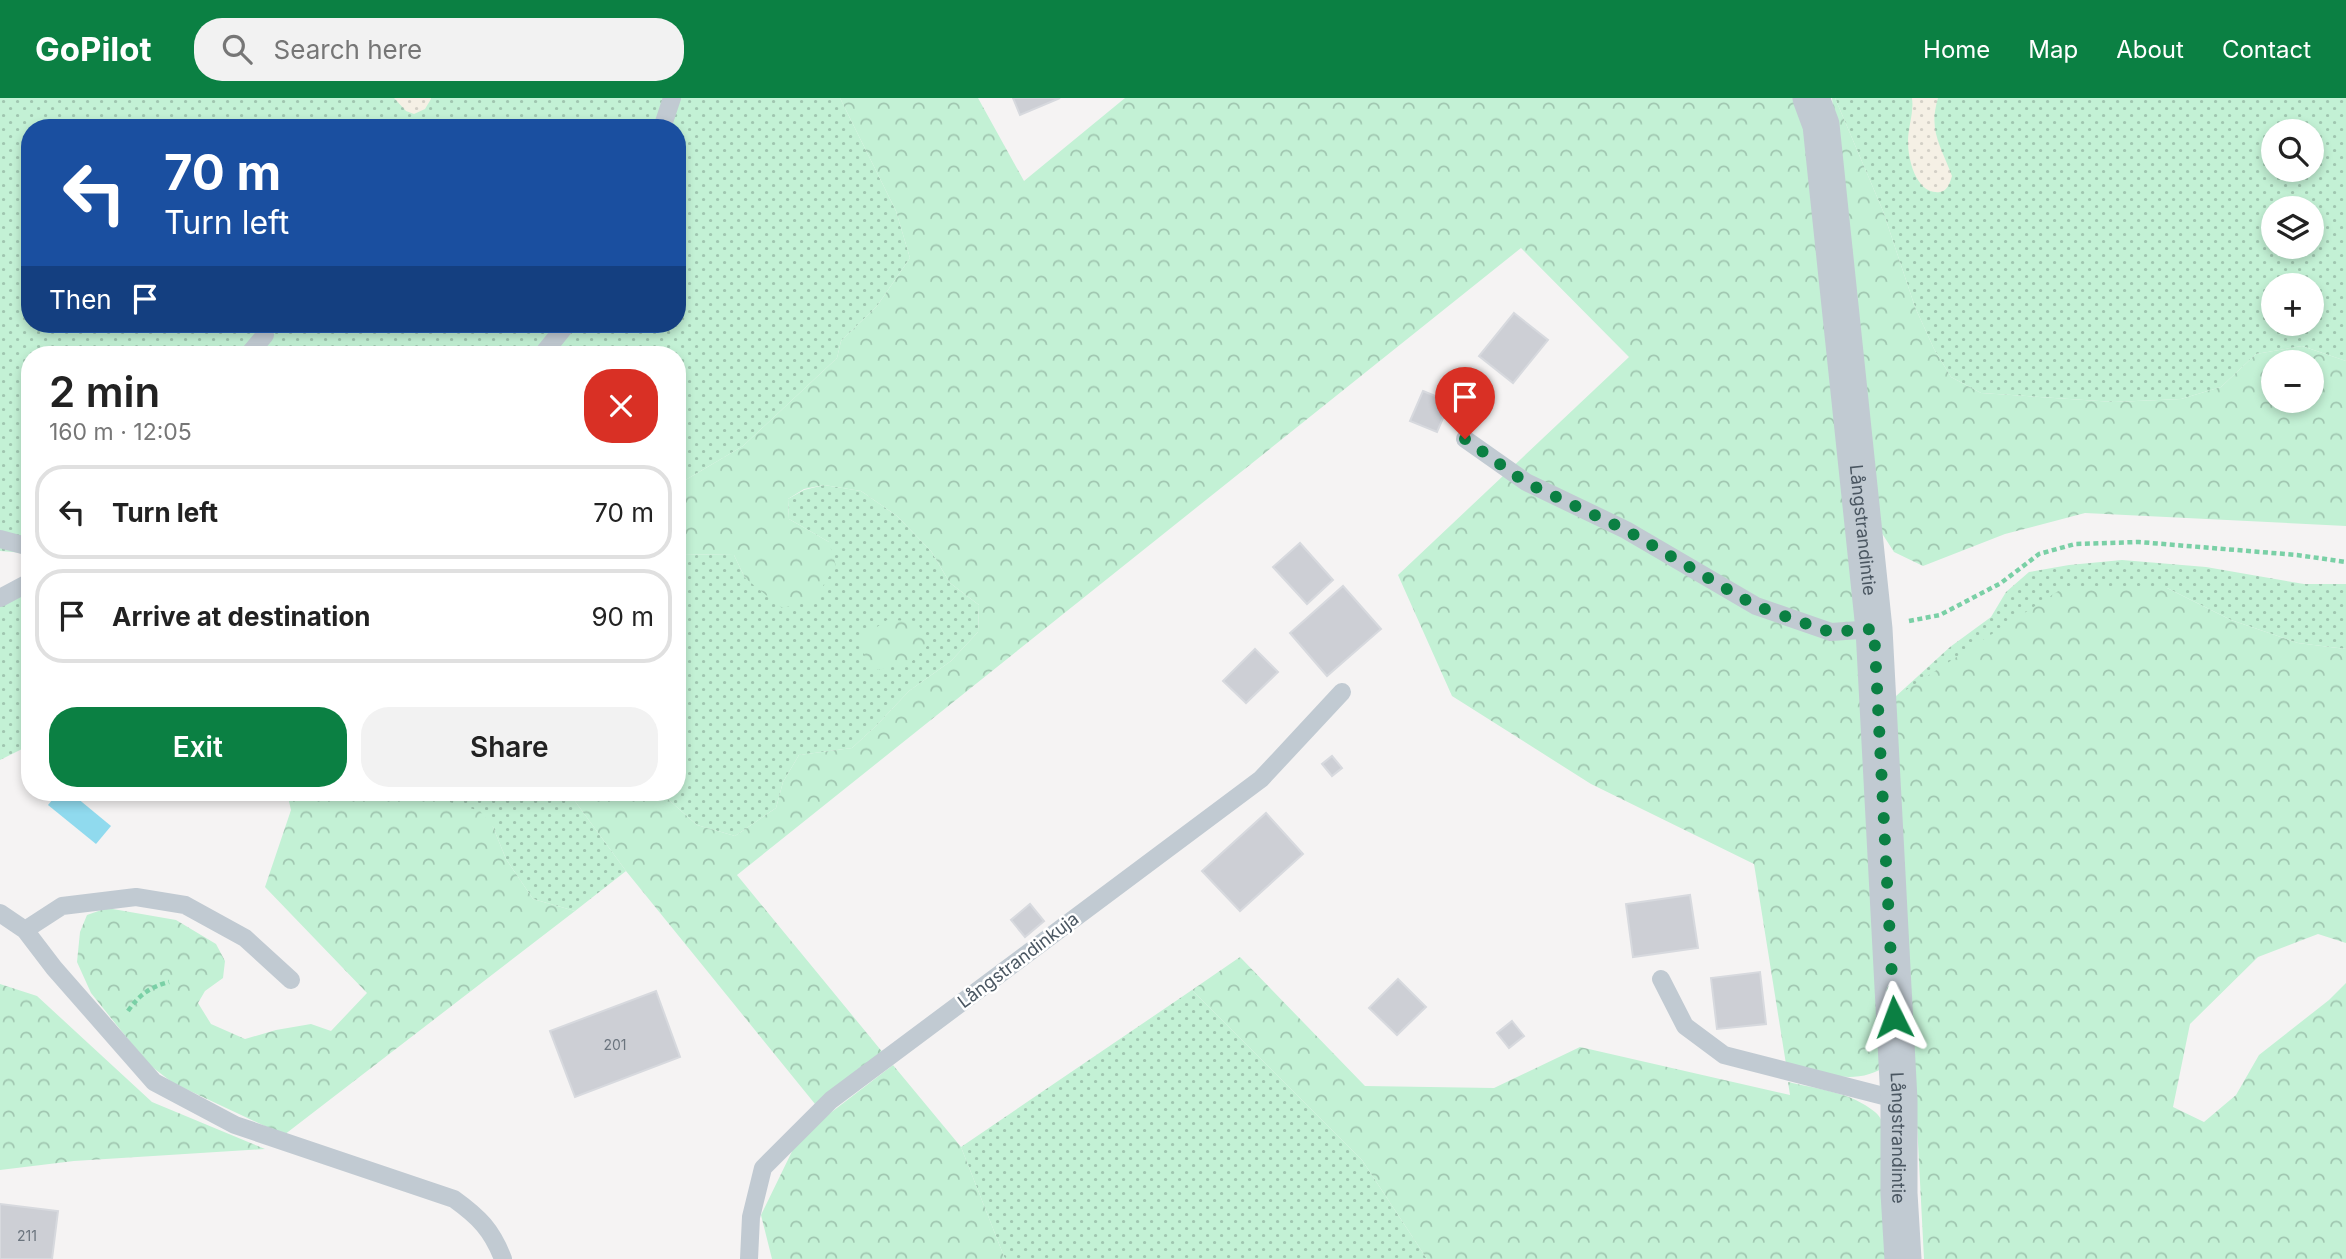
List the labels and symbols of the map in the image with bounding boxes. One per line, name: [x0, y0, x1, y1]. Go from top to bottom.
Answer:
pin: [1435, 367, 1495, 439]
street label: Långstrandintie: [1846, 463, 1881, 597]
street label: Långstrandinkuja: [953, 908, 1083, 1012]
position arrow: [1857, 980, 1931, 1054]
house number: 201: [603, 1036, 627, 1053]
street label: Långstrandintie: [1887, 1071, 1910, 1204]
house number: 211: [17, 1227, 37, 1244]

